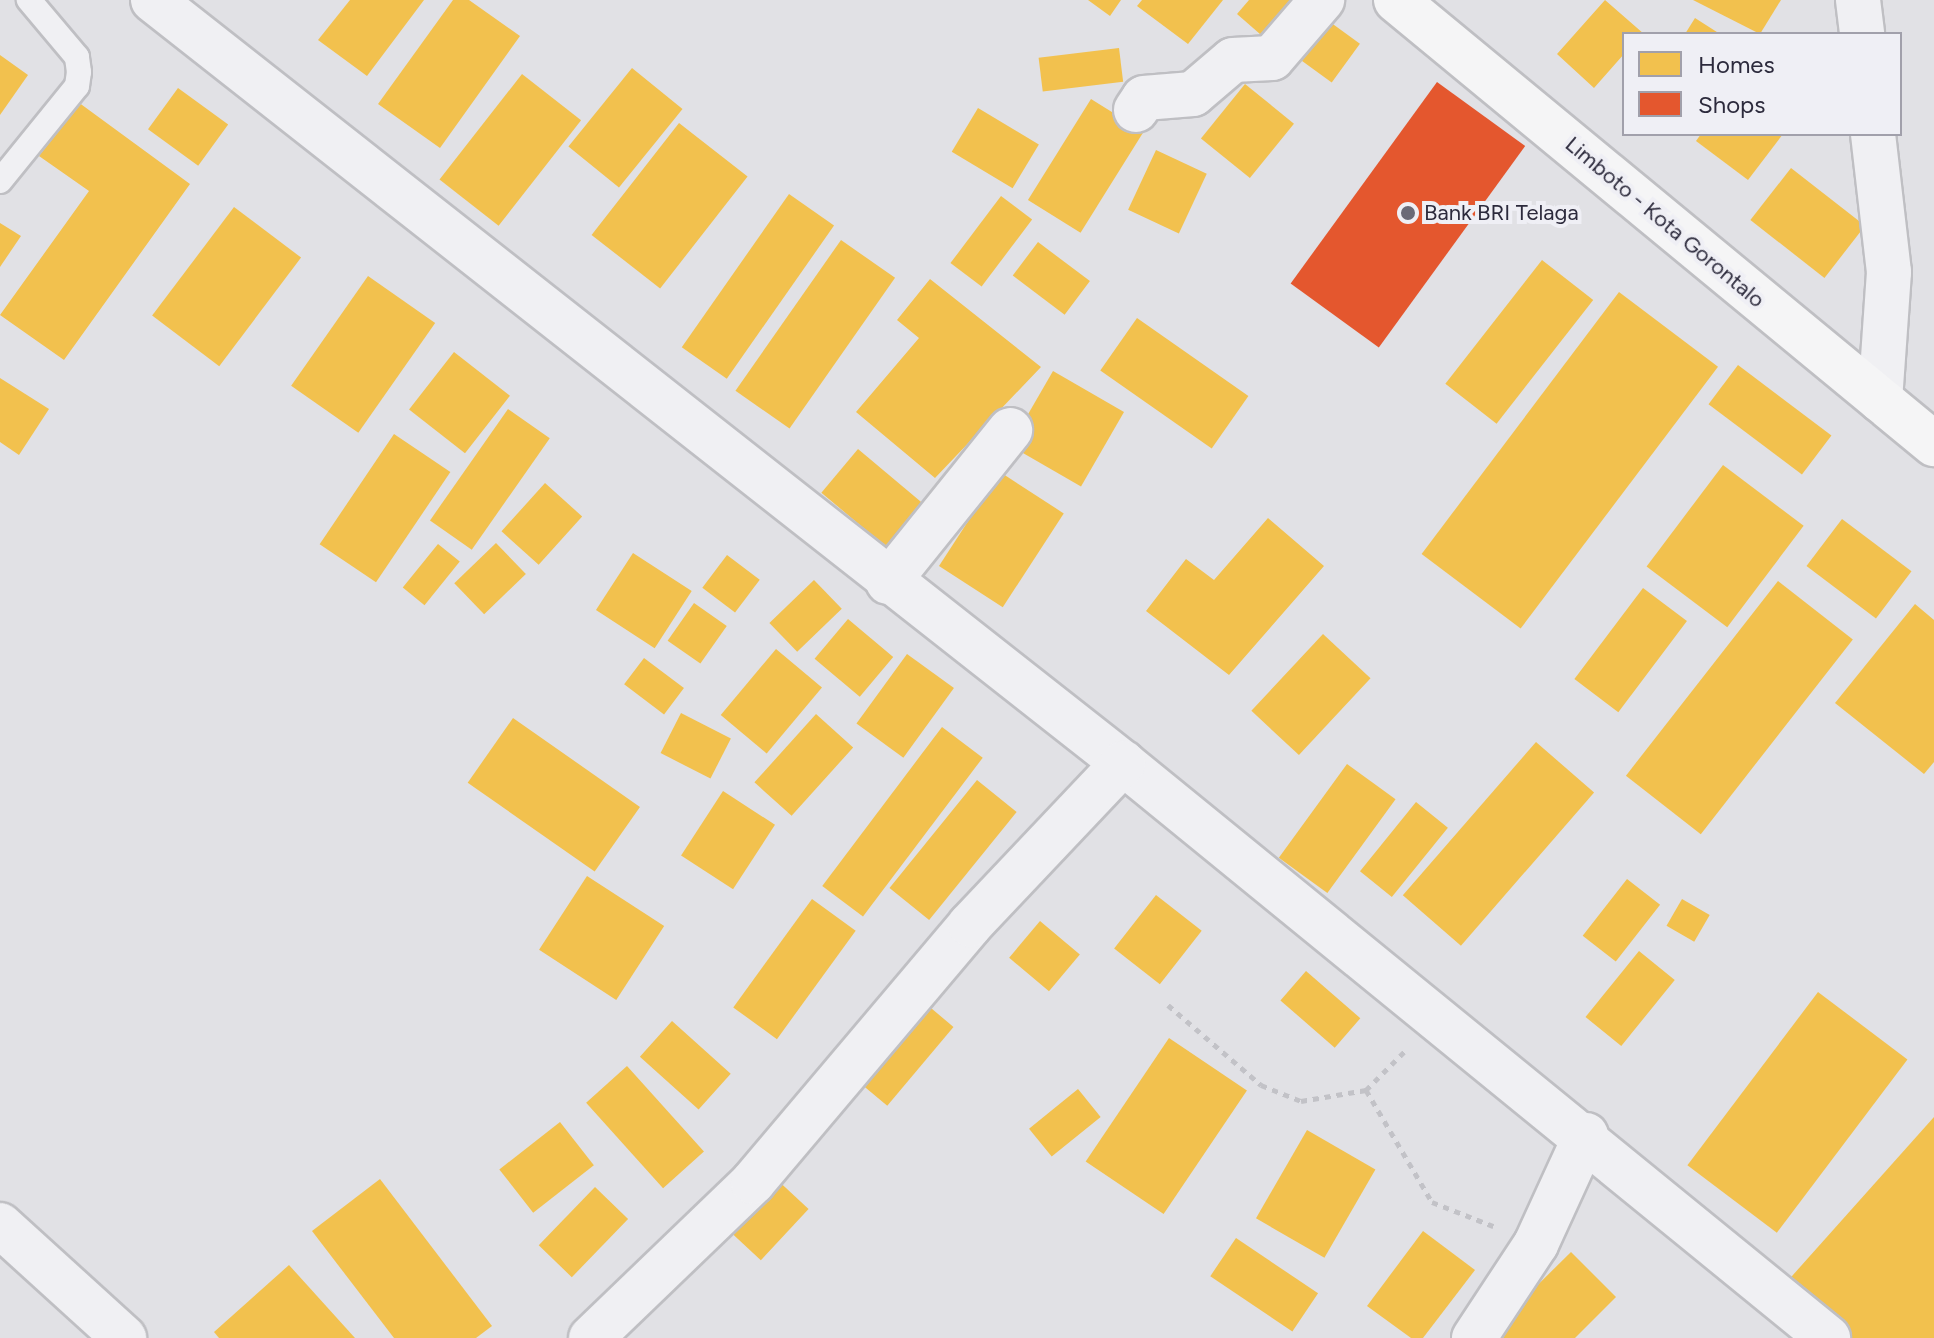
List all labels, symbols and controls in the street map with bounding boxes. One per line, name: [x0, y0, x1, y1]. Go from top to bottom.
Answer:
legend: [1622, 32, 1902, 136]
text: Homes: [1698, 50, 1775, 79]
text: Shops: [1698, 90, 1765, 119]
street label: Limboto - Kota Gorontalo: [1560, 131, 1770, 313]
place label: Bank BRI Telaga: [1424, 200, 1579, 226]
marker: Bank BRI Telaga: [1399, 204, 1417, 222]

